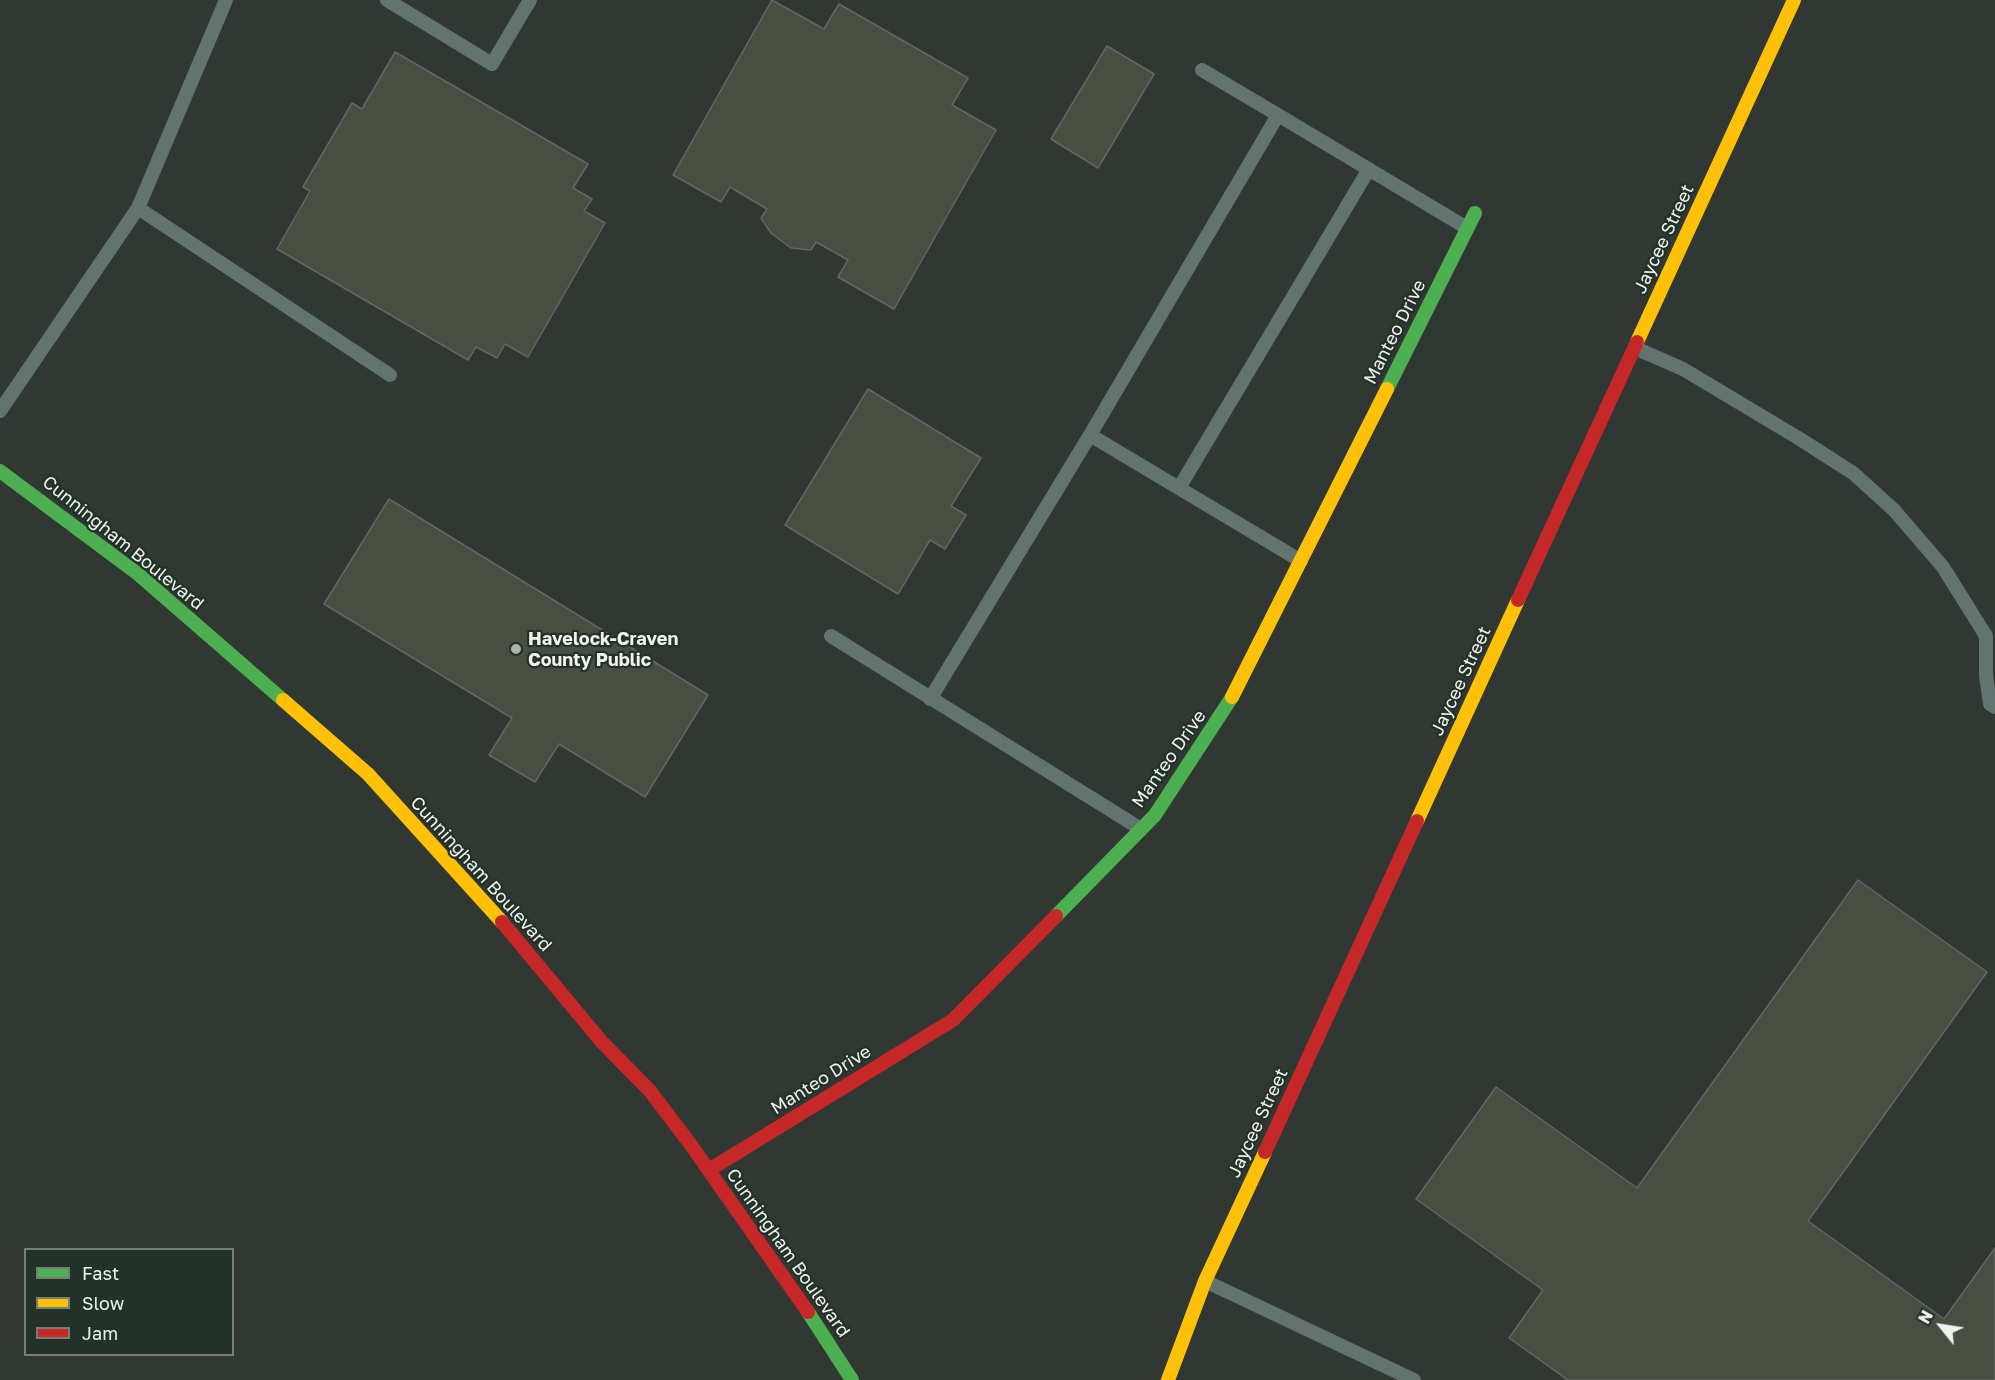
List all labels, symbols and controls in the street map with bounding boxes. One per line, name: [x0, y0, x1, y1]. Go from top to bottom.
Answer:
street label: Jaycee Street: [1629, 181, 1699, 297]
street label: Manteo Drive: [1359, 276, 1431, 388]
street label: Cunningham Boulevard: [38, 471, 208, 615]
street label: Jaycee Street: [1426, 623, 1496, 739]
place label: Havelock-Craven County Public: [528, 628, 678, 670]
marker: Havelock-Craven County Public: [509, 642, 523, 656]
street label: Manteo Drive: [1127, 706, 1211, 812]
street label: Cunningham Boulevard: [406, 792, 556, 956]
street label: Manteo Drive: [767, 1041, 875, 1119]
street label: Jaycee Street: [1223, 1065, 1293, 1181]
street label: Cunningham Boulevard: [722, 1165, 854, 1341]
legend: [24, 1248, 234, 1356]
text: Fast: [82, 1262, 119, 1284]
text: Slow: [82, 1292, 124, 1314]
north arrow: [1911, 1296, 1971, 1356]
text: N: [1914, 1307, 1937, 1327]
text: Jam: [82, 1322, 118, 1344]

